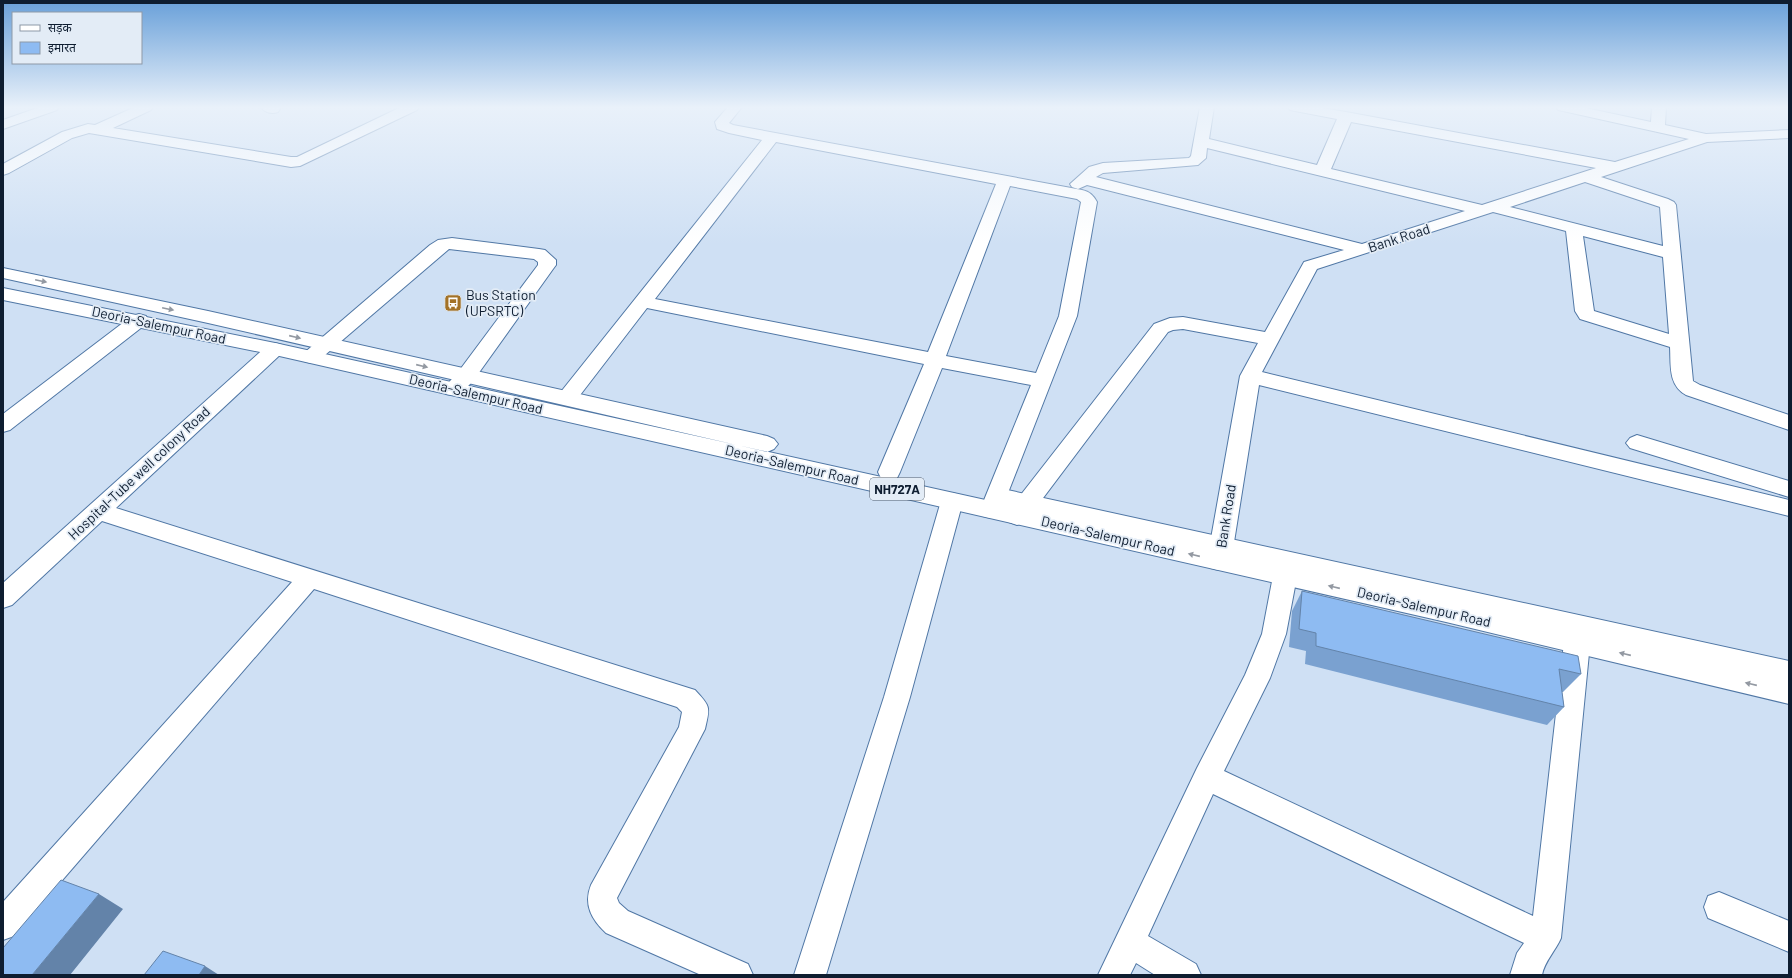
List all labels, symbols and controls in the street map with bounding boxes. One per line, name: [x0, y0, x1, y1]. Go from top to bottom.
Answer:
legend: [12, 12, 142, 64]
text: सड़क: [48, 20, 73, 35]
text: इमारत: [48, 40, 77, 55]
street label: Bank Road: [1366, 220, 1432, 256]
one-way arrow: [35, 279, 47, 285]
place label: Bus Station (UPSRTC): [465, 286, 536, 319]
bus stop icon: Bus Station (UPSRTC): [443, 293, 463, 313]
street label: Deoria-Salempur Road: [90, 302, 228, 347]
one-way arrow: [162, 306, 174, 312]
one-way arrow: [289, 334, 301, 340]
one-way arrow: [416, 363, 428, 369]
street label: Deoria-Salempur Road: [408, 370, 545, 417]
street label: Hospital-Tube well colony Road: [64, 402, 213, 543]
street label: Deoria-Salempur Road: [724, 441, 861, 488]
road number: NH727A: [870, 478, 924, 500]
street label: Bank Road: [1212, 483, 1239, 549]
street label: Deoria-Salempur Road: [1040, 512, 1177, 559]
one-way arrow: [1188, 552, 1200, 558]
one-way arrow: [1328, 583, 1341, 589]
street label: Deoria-Salempur Road: [1356, 583, 1493, 630]
one-way arrow: [1618, 651, 1631, 657]
one-way arrow: [1745, 681, 1757, 687]

